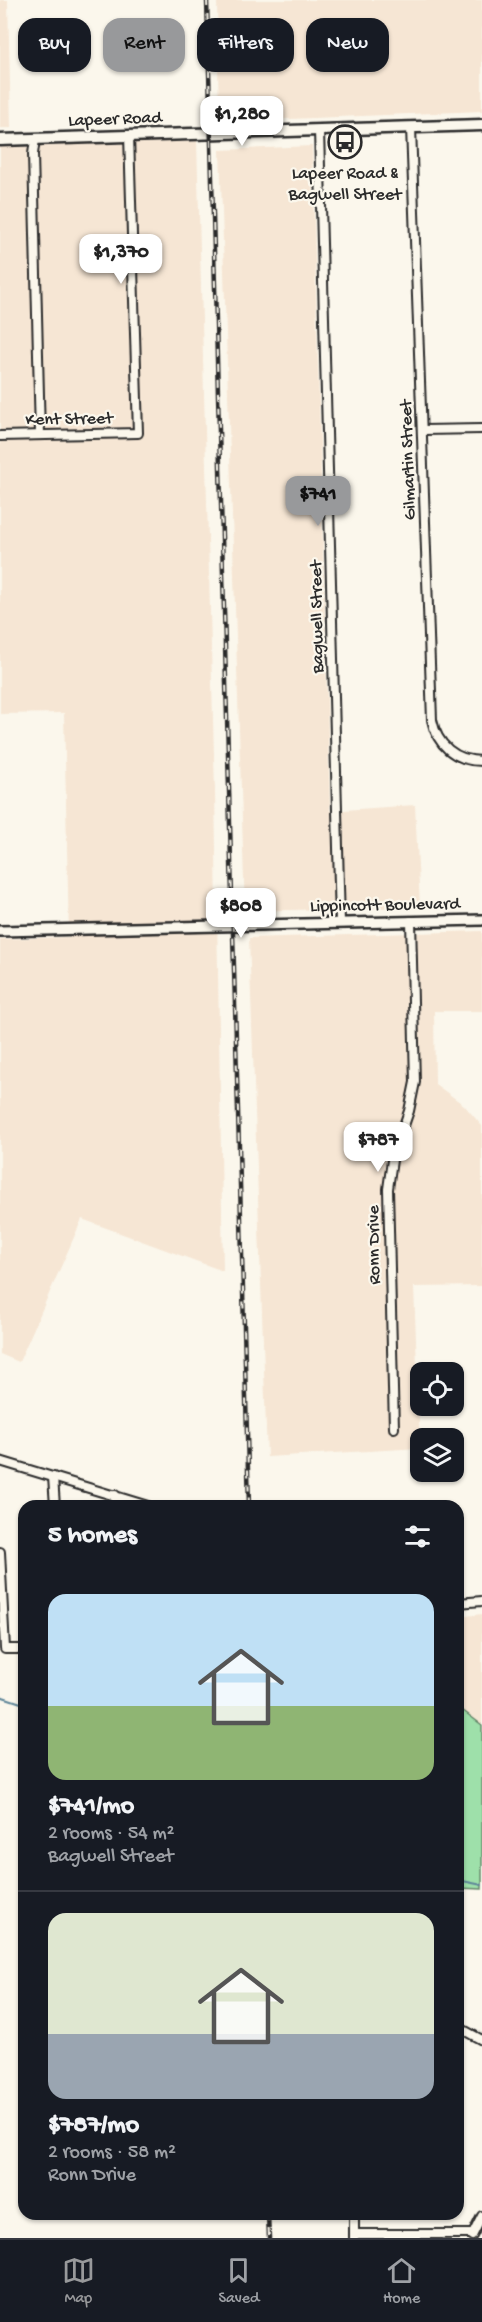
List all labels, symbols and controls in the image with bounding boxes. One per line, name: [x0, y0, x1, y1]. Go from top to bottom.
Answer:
chip: Buy: [18, 18, 91, 72]
chip: Rent: [103, 18, 185, 72]
chip: Filters: [197, 18, 294, 72]
chip: New: [306, 18, 389, 72]
pin: $1,280: [193, 96, 291, 147]
text: $1,280: [214, 104, 270, 127]
street label: Lapeer Road: [68, 108, 164, 132]
bus stop icon: Lapeer Road & Bagwell Street: [327, 124, 363, 160]
place label: Lapeer Road & Bagwell Street: [288, 164, 403, 206]
pin: $1,370: [72, 234, 170, 285]
text: $1,370: [93, 242, 149, 265]
street label: Gilmartin Street: [396, 398, 422, 521]
street label: Kent Street: [25, 409, 115, 431]
pin: $741: [282, 476, 354, 527]
text: $741: [300, 484, 336, 507]
street label: Bagwell Street: [306, 559, 330, 675]
pin: $808: [205, 888, 277, 939]
street label: Lippincott Boulevard: [310, 894, 462, 918]
text: $808: [220, 896, 262, 919]
pin: $787: [342, 1122, 414, 1173]
text: $787: [358, 1130, 398, 1153]
street label: Ronn Drive: [364, 1204, 386, 1285]
map controls: [410, 1362, 464, 1482]
button: locate: [410, 1362, 464, 1416]
button: layers: [410, 1428, 464, 1482]
icon: filters: [401, 1520, 434, 1553]
text: 5 homes: [48, 1521, 137, 1552]
icon: home: [187, 1633, 295, 1741]
text: $741/mo: [48, 1792, 134, 1823]
text: 2 rooms · 54 m²: [48, 1823, 175, 1846]
text: Bagwell Street: [48, 1846, 173, 1869]
icon: home: [187, 1952, 295, 2060]
text: $787/mo: [48, 2111, 139, 2142]
text: 2 rooms · 58 m²: [48, 2142, 176, 2165]
text: Ronn Drive: [48, 2165, 136, 2188]
tab: Map: [62, 2254, 95, 2309]
tab: Saved: [218, 2254, 259, 2309]
tab: Home: [383, 2254, 420, 2309]

